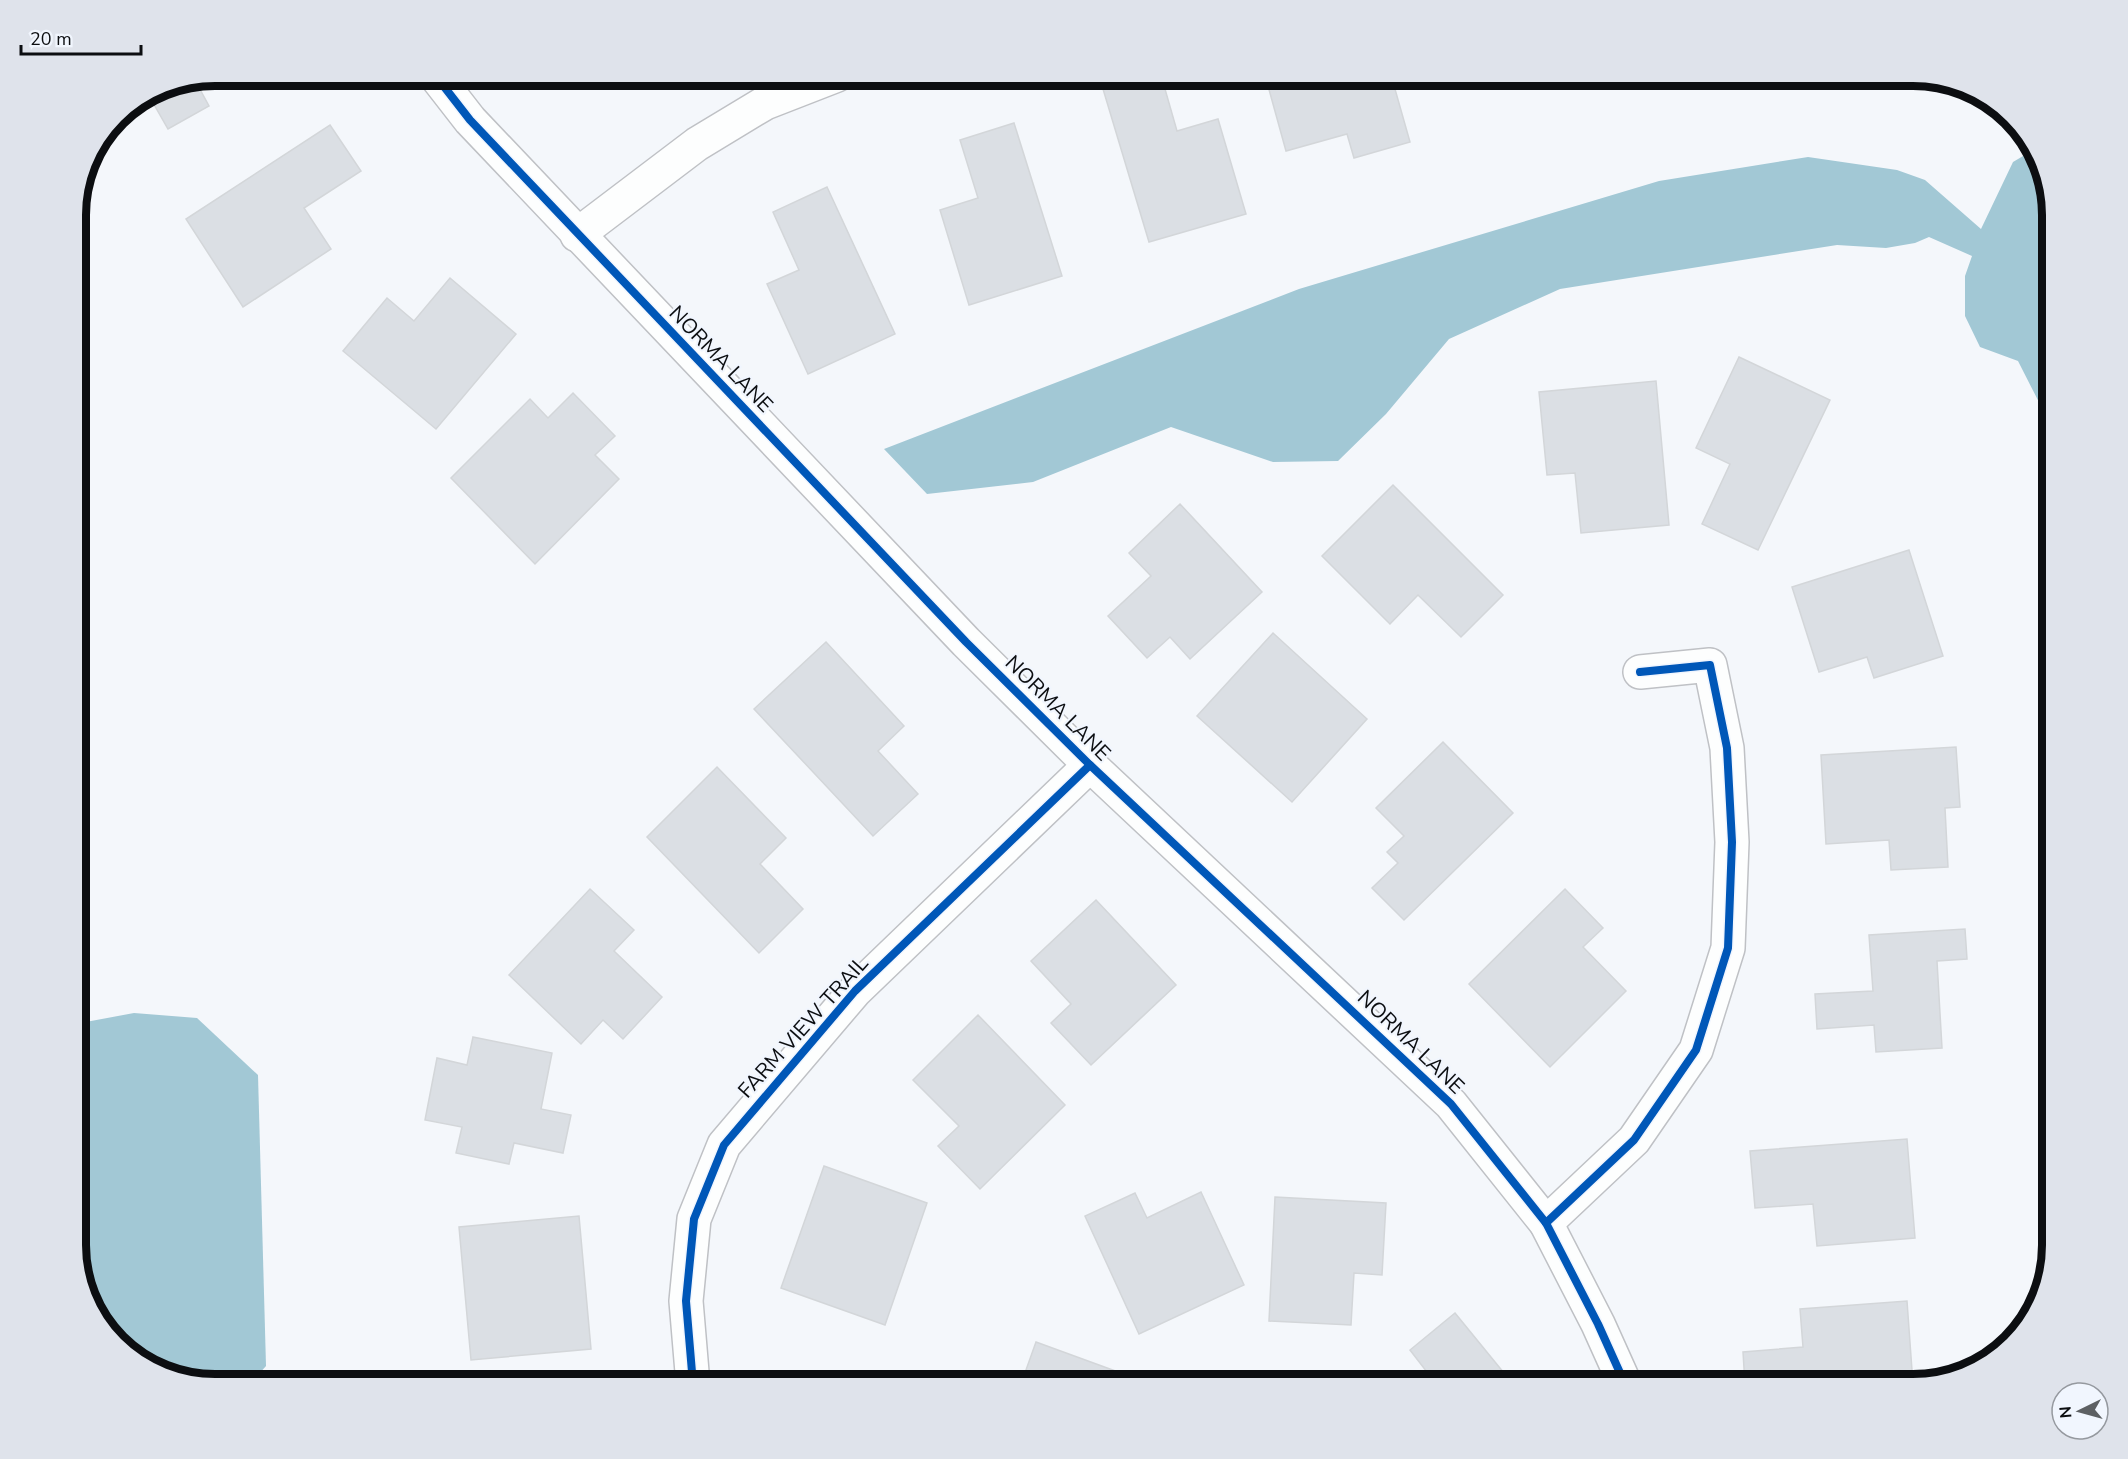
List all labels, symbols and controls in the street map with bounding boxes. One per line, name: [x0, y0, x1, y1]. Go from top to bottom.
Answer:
scale bar: [21, 18, 141, 56]
text: 20 m: [30, 27, 72, 51]
street label: NORMA LANE: [663, 299, 779, 419]
street label: NORMA LANE: [999, 649, 1117, 767]
street label: FARM VIEW TRAIL: [732, 950, 875, 1104]
street label: NORMA LANE: [1351, 984, 1471, 1100]
north arrow: [2050, 1381, 2110, 1441]
text: N: [2055, 1405, 2078, 1419]

